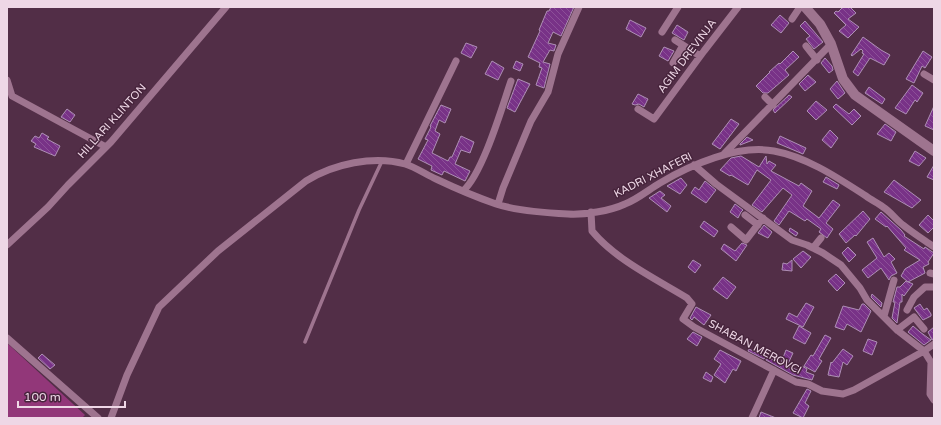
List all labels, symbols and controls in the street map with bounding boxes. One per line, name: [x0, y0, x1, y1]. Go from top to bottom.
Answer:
street label: AGIM DREVINJA: [655, 17, 719, 95]
street label: HILLARI KLINTON: [75, 81, 149, 161]
street label: KADRI XHAFERI: [612, 150, 694, 200]
street label: SHABAN MEROVCI: [706, 317, 804, 377]
scale bar: [18, 383, 125, 409]
text: 100 m: [24, 390, 61, 404]

